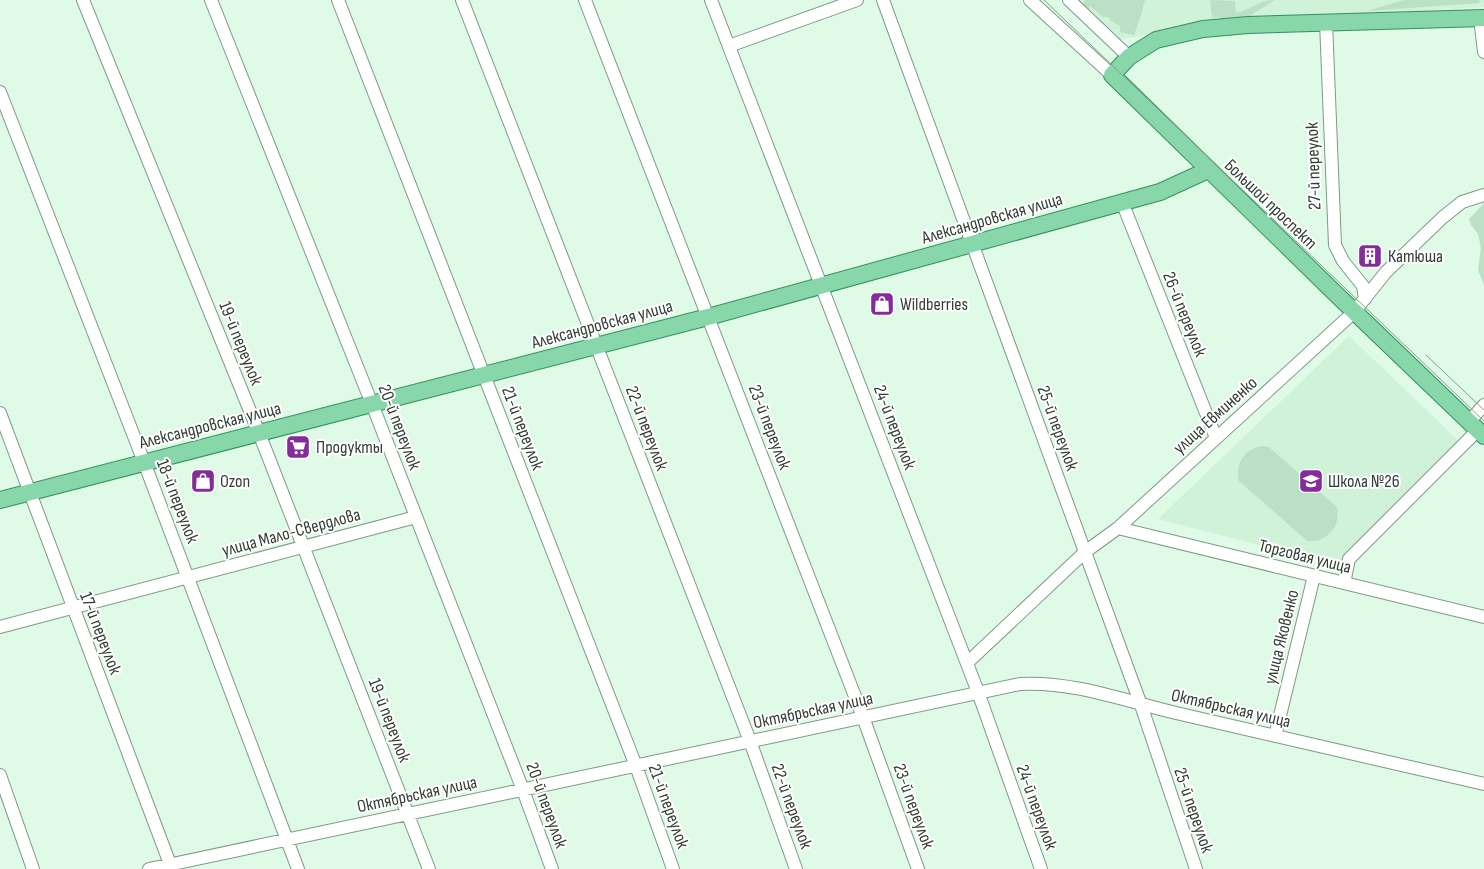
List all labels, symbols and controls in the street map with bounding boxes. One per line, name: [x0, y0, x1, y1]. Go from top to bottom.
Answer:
street label: 27-й переулок: [1301, 122, 1326, 210]
street label: Большой проспект: [1220, 155, 1321, 254]
street label: Александровская улица: [918, 188, 1065, 249]
building icon: Катюша: [1357, 243, 1383, 269]
place label: Катюша: [1388, 246, 1443, 267]
street label: 26-й переулок: [1158, 269, 1211, 360]
shop icon: Wildberries: [869, 291, 895, 317]
place label: Wildberries: [900, 294, 968, 315]
street label: Александровская улица: [528, 296, 675, 354]
street label: 19-й переулок: [214, 298, 267, 388]
street label: улица Евминенко: [1169, 372, 1262, 458]
street label: 20-й переулок: [374, 382, 425, 473]
street label: 23-й переулок: [744, 382, 795, 473]
street label: 24-й переулок: [869, 382, 920, 473]
street label: 21-й переулок: [497, 383, 548, 473]
street label: 22-й переулок: [621, 383, 672, 474]
street label: 25-й переулок: [1032, 383, 1083, 474]
street label: Александровская улица: [136, 398, 283, 453]
supermarket icon: Продукты: [285, 434, 311, 460]
place label: Продукты: [316, 437, 383, 458]
street label: 18-й переулок: [152, 456, 203, 546]
shop icon: Ozon: [190, 468, 216, 494]
school or university icon: Школа №26: [1298, 468, 1324, 494]
place label: Ozon: [220, 471, 250, 492]
place label: Школа №26: [1328, 471, 1400, 492]
street label: улица Мало-Свердлова: [220, 504, 363, 561]
street label: Торговая улица: [1256, 535, 1353, 578]
street label: улица Яковенко: [1260, 588, 1303, 687]
street label: 17-й переулок: [75, 589, 126, 678]
street label: 19-й переулок: [364, 675, 415, 765]
street label: Октябрьская улица: [1169, 685, 1293, 732]
street label: Октябрьская улица: [751, 688, 875, 733]
street label: 20-й переулок: [521, 760, 572, 851]
street label: 21-й переулок: [644, 761, 693, 851]
street label: 22-й переулок: [766, 761, 817, 852]
street label: 23-й переулок: [888, 761, 939, 852]
street label: 24-й переулок: [1011, 762, 1062, 853]
street label: 25-й переулок: [1169, 765, 1218, 856]
street label: Октябрьская улица: [355, 772, 479, 817]

